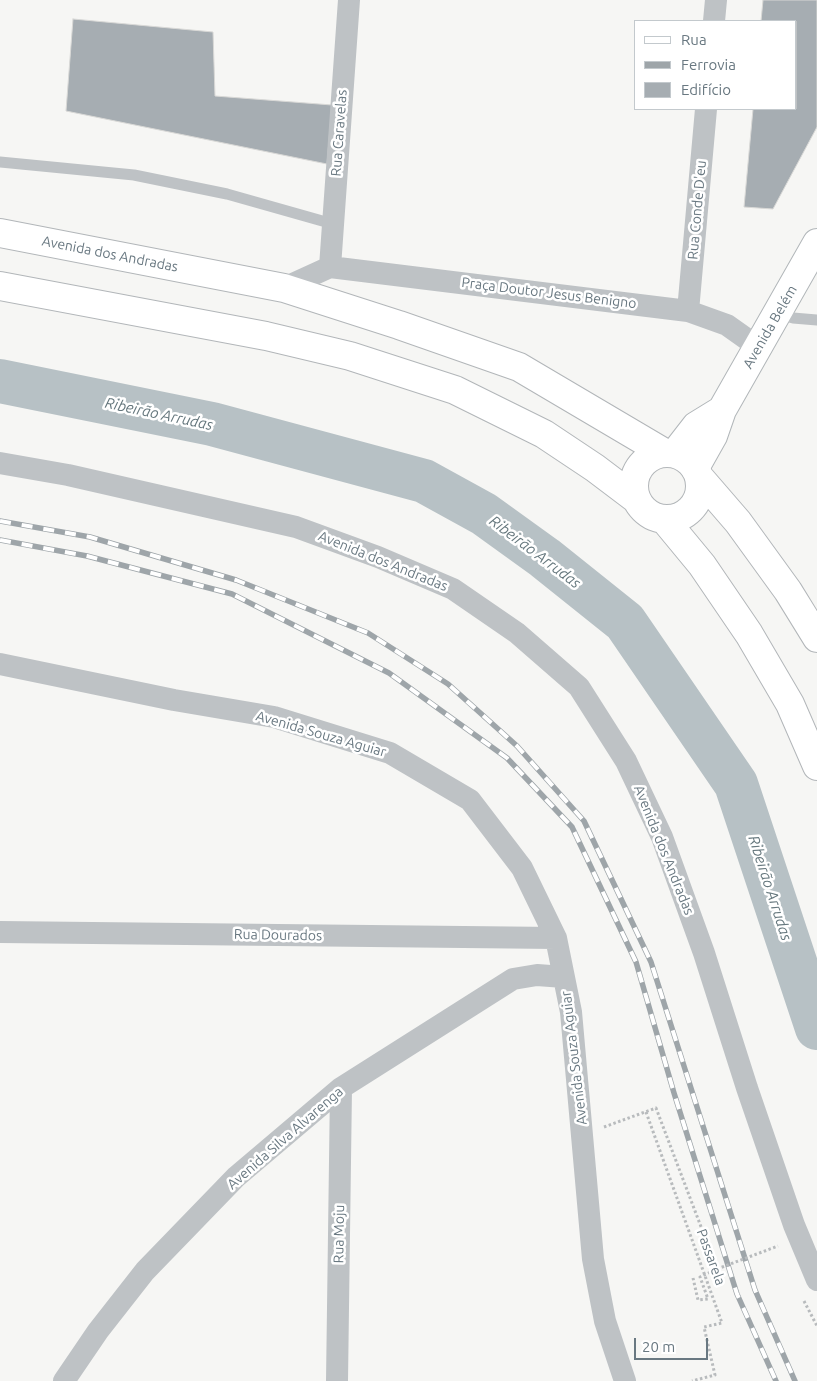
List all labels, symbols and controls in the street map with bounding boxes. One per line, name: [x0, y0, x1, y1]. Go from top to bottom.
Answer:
legend: [634, 20, 797, 110]
text: Rua: [681, 31, 707, 48]
text: Ferrovia: [681, 56, 736, 73]
text: Edifício: [681, 81, 731, 98]
street label: Rua Caravelas: [328, 89, 350, 177]
street label: Rua Conde D'eu: [684, 160, 710, 260]
street label: Avenida dos Andradas: [41, 233, 179, 275]
street label: Praça Doutor Jesus Benigno: [461, 274, 637, 312]
street label: Avenida Belém: [739, 282, 801, 372]
water label: Ribeirão Arrudas: [104, 394, 214, 434]
water label: Ribeirão Arrudas: [486, 512, 584, 592]
street label: Avenida dos Andradas: [316, 527, 450, 595]
street label: Avenida Souza Aguiar: [254, 707, 388, 761]
street label: Avenida dos Andradas: [630, 783, 698, 917]
water label: Ribeirão Arrudas: [744, 833, 796, 943]
street label: Rua Dourados: [234, 926, 322, 944]
street label: Avenida Souza Aguiar: [557, 990, 591, 1126]
street label: Avenida Silva Alvarenga: [224, 1083, 346, 1193]
street label: Rua Moju: [330, 1204, 348, 1264]
street label: Passarela: [693, 1227, 729, 1287]
scale bar: [637, 1328, 711, 1360]
text: 20 m: [642, 1338, 675, 1355]

